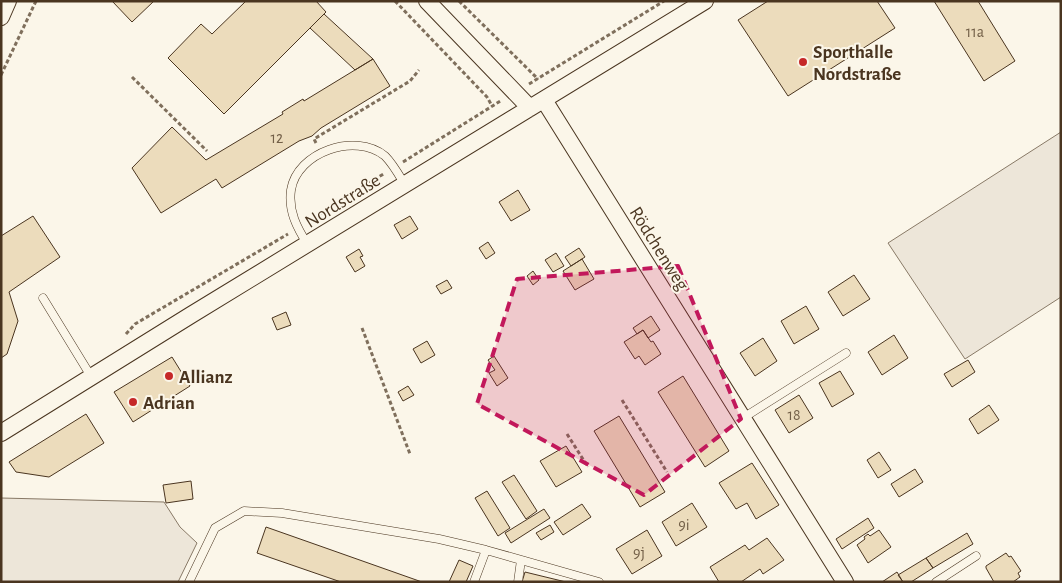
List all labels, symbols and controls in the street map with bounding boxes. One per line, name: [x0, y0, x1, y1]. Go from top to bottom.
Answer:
house number: 11a: [966, 24, 984, 40]
place label: Sporthalle Nordstraße: [813, 43, 901, 84]
marker: Sporthalle Nordstraße: [797, 56, 809, 68]
house number: 12: [271, 130, 283, 146]
street label: Nordstraße: [302, 171, 384, 232]
street label: Rödchenweg: [626, 204, 692, 295]
place label: Allianz: [179, 368, 233, 387]
marker: Allianz: [163, 370, 175, 382]
place label: Adrian: [143, 394, 195, 413]
marker: Adrian: [127, 396, 139, 408]
house number: 18: [787, 407, 801, 423]
house number: 9i: [678, 517, 690, 533]
house number: 9j: [633, 545, 645, 562]

